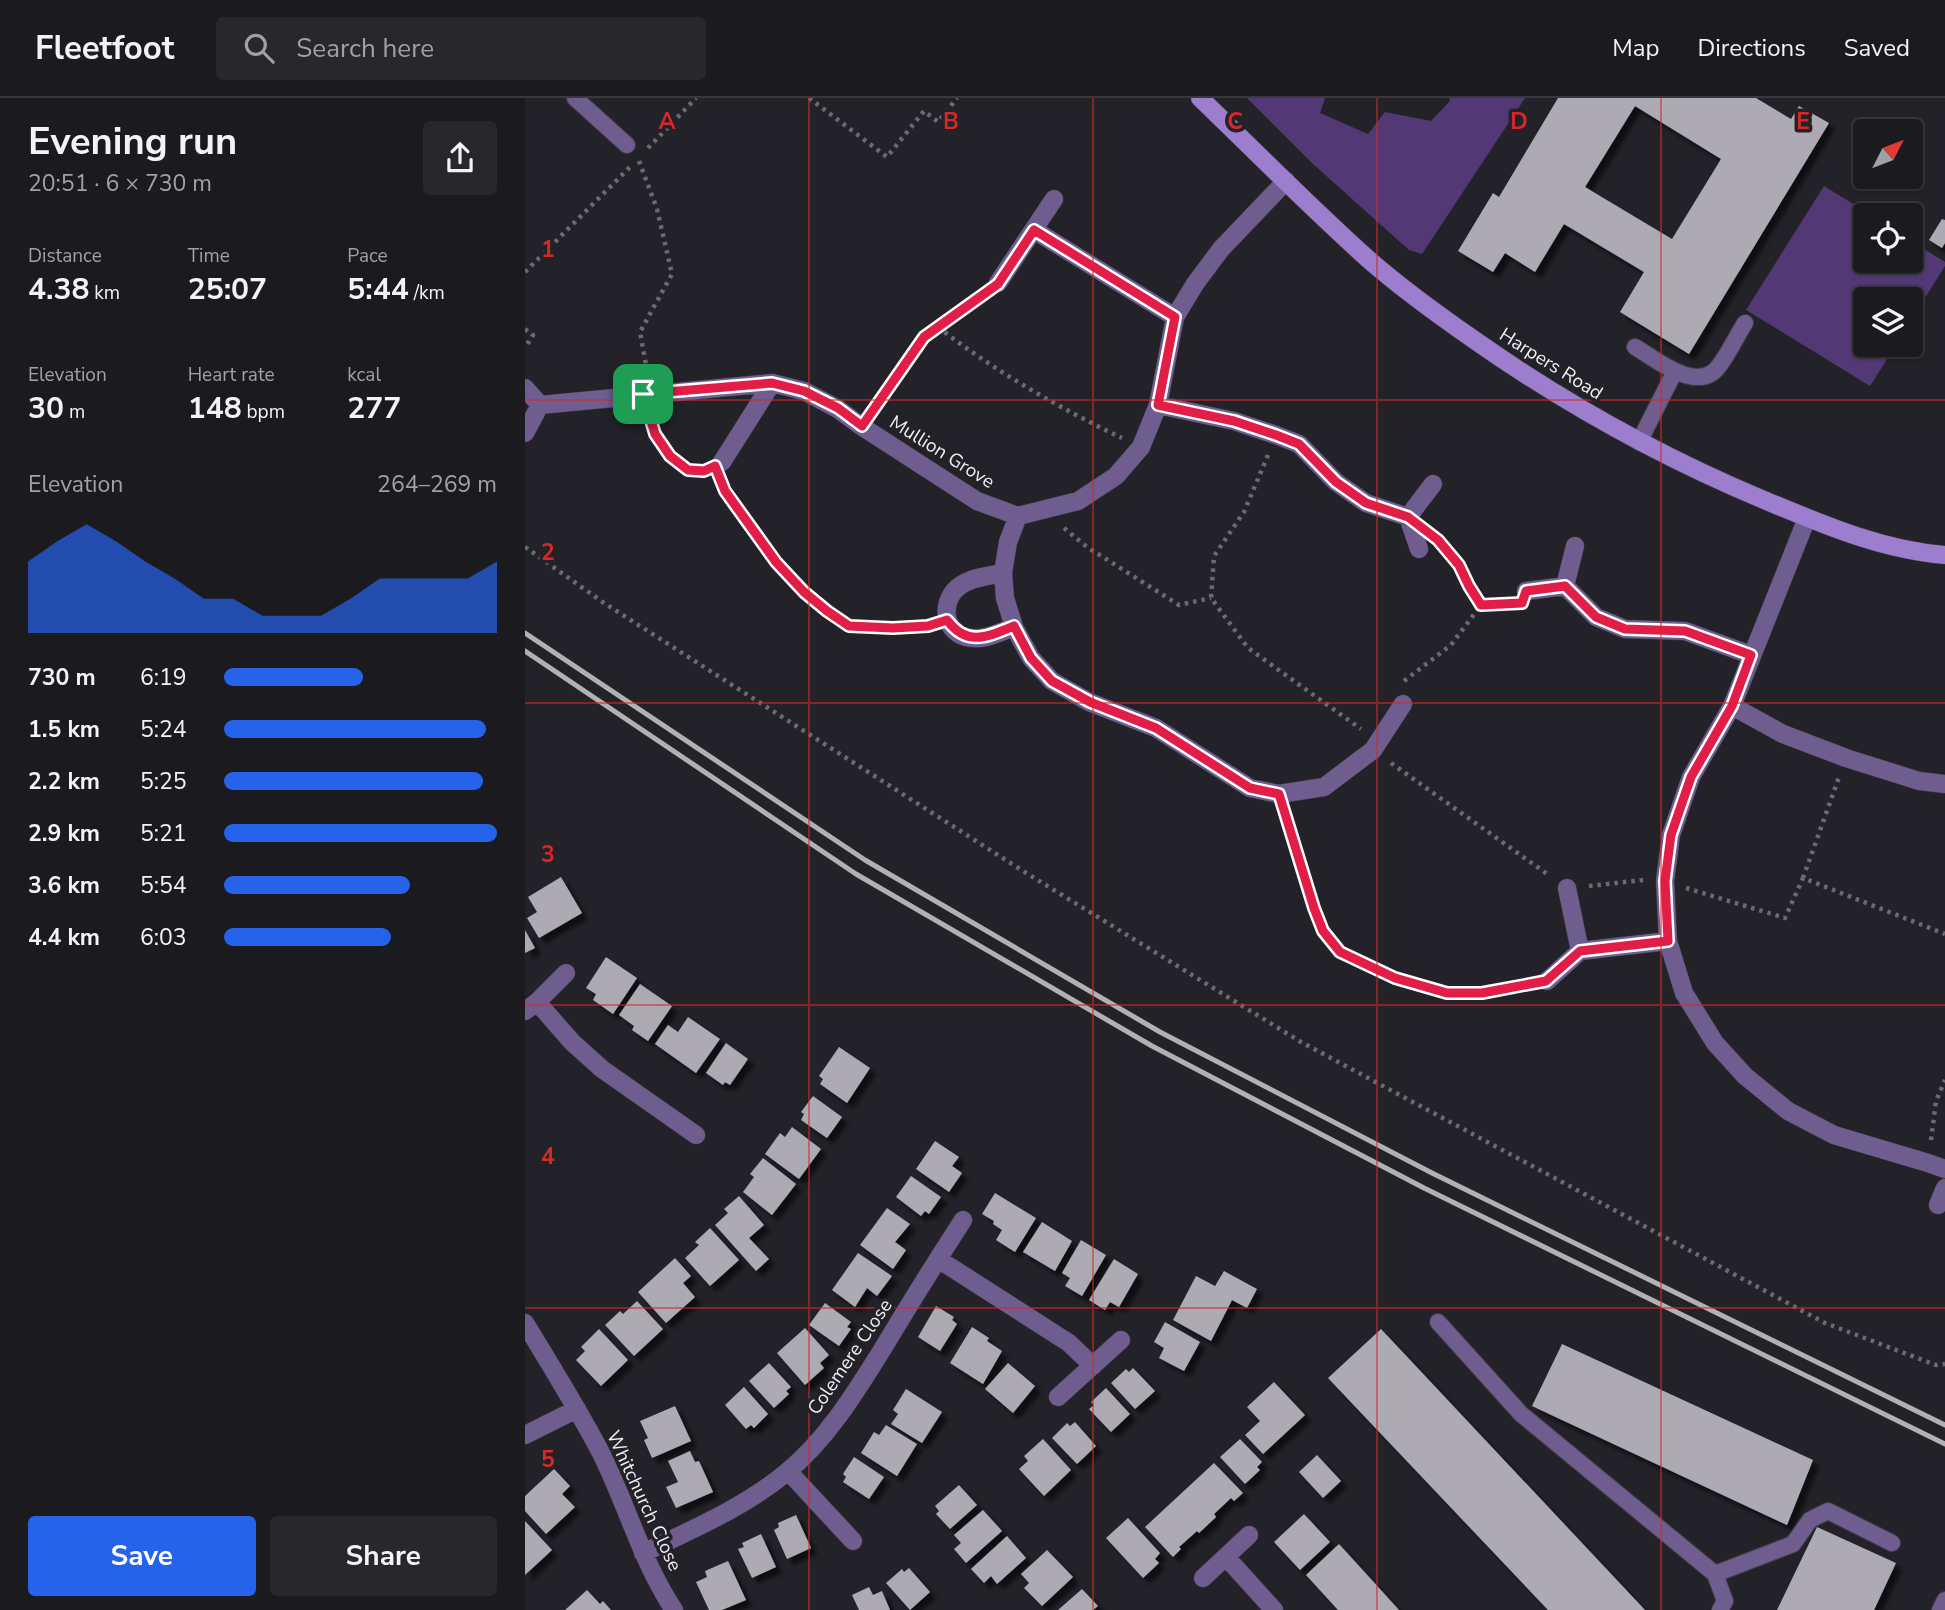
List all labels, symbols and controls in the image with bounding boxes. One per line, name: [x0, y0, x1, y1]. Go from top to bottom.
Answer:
search box: [216, 17, 706, 80]
text: Fleetfoot: [35, 26, 174, 71]
icon: search: [240, 29, 278, 67]
text: Search here: [296, 31, 434, 66]
text: Map: [1612, 32, 1659, 64]
text: Directions: [1697, 32, 1806, 64]
text: Saved: [1844, 32, 1910, 64]
text: A: [658, 106, 676, 137]
text: B: [943, 106, 959, 137]
text: C: [1227, 106, 1243, 137]
text: D: [1510, 106, 1528, 137]
text: E: [1796, 106, 1810, 137]
text: Evening run: [28, 116, 237, 167]
north arrow: [1853, 119, 1923, 189]
map controls: [1853, 119, 1923, 357]
button: share: [423, 121, 497, 195]
text: 20:51 · 6 × 730 m: [28, 168, 212, 199]
button: locate: [1853, 203, 1923, 273]
text: 1: [541, 234, 555, 265]
text: Distance: [28, 243, 102, 269]
text: Time: [188, 243, 230, 269]
text: Pace: [347, 243, 388, 269]
text: 4.38: [28, 269, 89, 310]
text: 25:07: [188, 269, 267, 310]
text: 5:44: [347, 269, 409, 310]
text: km: [89, 280, 120, 306]
text: /km: [409, 280, 445, 306]
button: layers: [1853, 287, 1923, 357]
street label: Harpers Road: [1494, 322, 1608, 406]
text: Elevation: [28, 362, 107, 388]
text: Heart rate: [188, 362, 275, 388]
text: kcal: [347, 362, 381, 388]
pin: [613, 364, 673, 424]
icon: arrive: [624, 375, 662, 413]
text: 30: [28, 388, 64, 429]
text: 148: [188, 388, 242, 429]
text: 277: [347, 388, 401, 429]
text: m: [64, 399, 85, 425]
text: bpm: [242, 399, 285, 425]
street label: Mullion Grove: [884, 409, 1000, 495]
text: Elevation: [28, 469, 123, 500]
text: 264–269 m: [377, 469, 497, 500]
text: 2: [541, 537, 555, 568]
text: 730 m: [28, 662, 96, 693]
text: 6:19: [140, 662, 187, 693]
text: 1.5 km: [28, 714, 100, 745]
text: 5:24: [140, 714, 187, 745]
text: 2.2 km: [28, 766, 100, 797]
text: 5:25: [140, 766, 187, 797]
text: 2.9 km: [28, 818, 100, 849]
text: 5:21: [140, 818, 187, 849]
text: 3: [541, 839, 555, 870]
text: 3.6 km: [28, 870, 100, 901]
text: 5:54: [140, 870, 187, 901]
text: 4.4 km: [28, 922, 100, 953]
text: 6:03: [140, 922, 187, 953]
text: 4: [541, 1141, 555, 1172]
street label: Colemere Close: [802, 1294, 898, 1420]
street label: Whitchurch Close: [600, 1427, 688, 1575]
text: 5: [541, 1444, 555, 1475]
button: Save: [28, 1516, 256, 1596]
button: Share: [270, 1516, 497, 1596]

